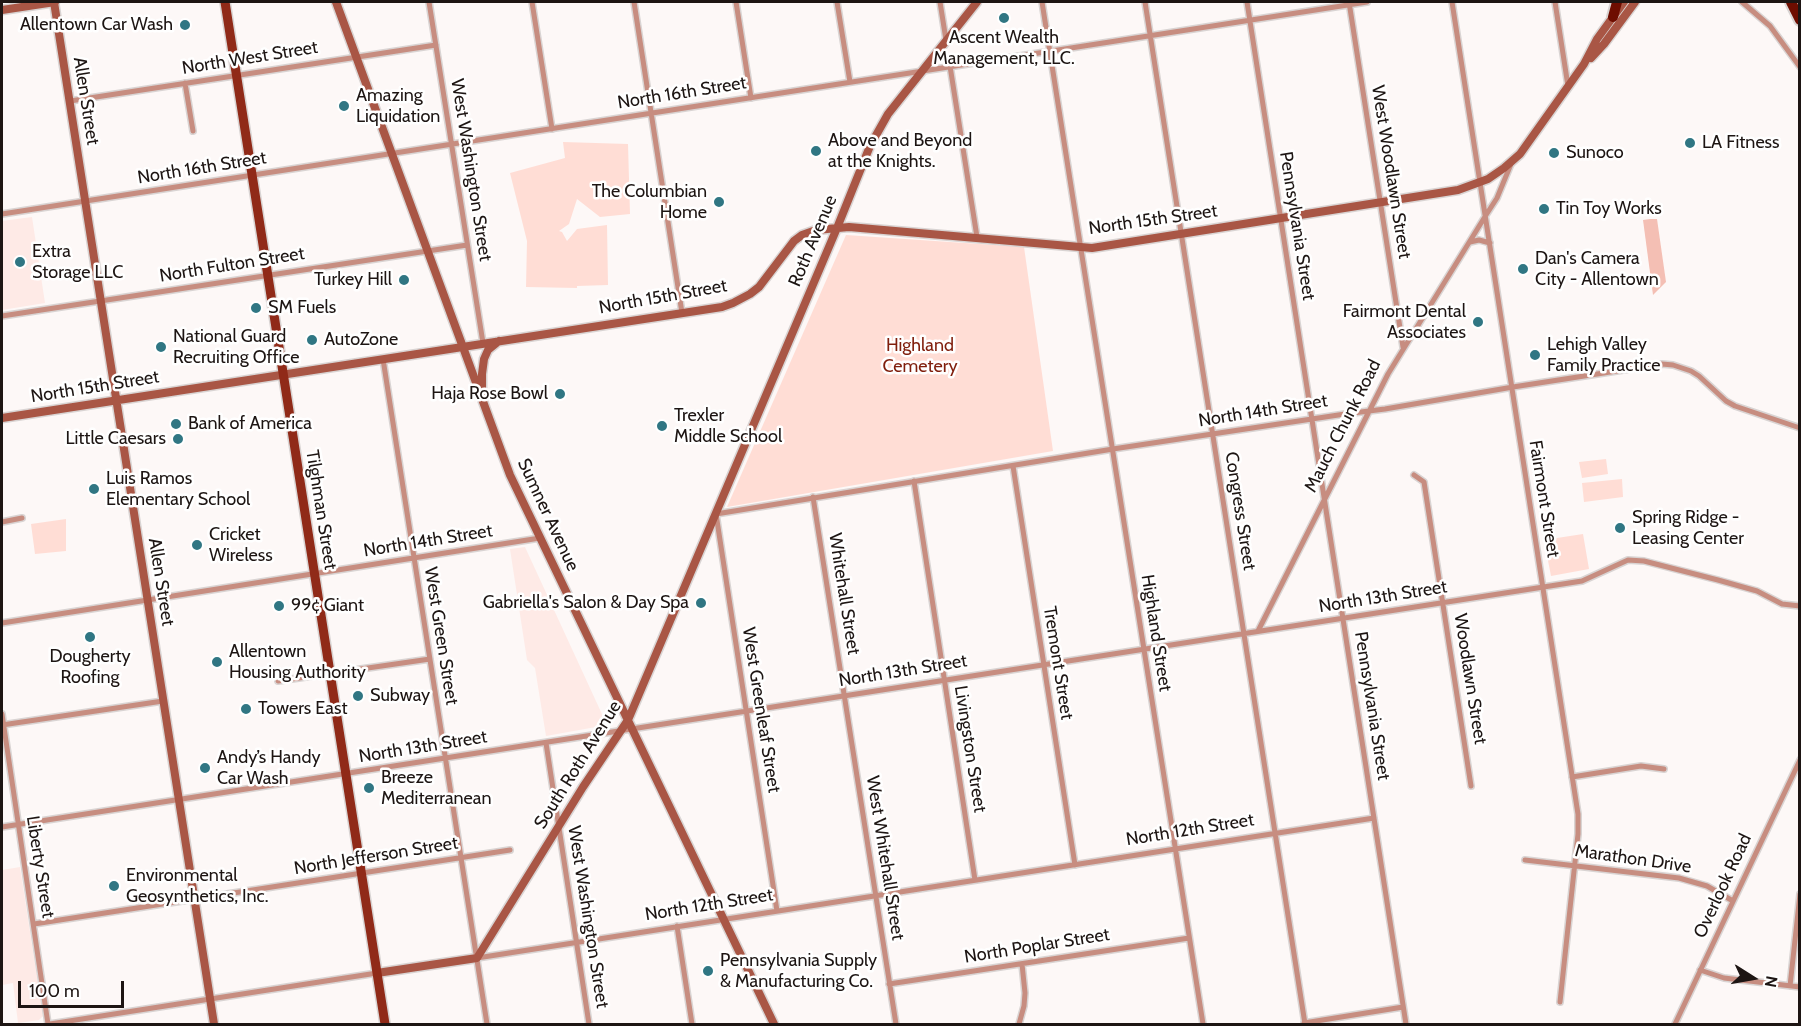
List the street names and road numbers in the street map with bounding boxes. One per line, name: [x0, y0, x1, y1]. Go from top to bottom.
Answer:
street label: North West Street: [181, 37, 319, 79]
street label: Allen Street: [68, 55, 104, 147]
street label: North 16th Street: [616, 72, 748, 114]
street label: West Washington Street: [446, 77, 496, 263]
street label: West Woodlawn Street: [1367, 84, 1415, 260]
street label: North 16th Street: [136, 147, 268, 189]
street label: Pennsylvania Street: [1275, 150, 1319, 302]
street label: Roth Avenue: [784, 192, 842, 290]
street label: North 15th Street: [1087, 200, 1219, 240]
street label: North Fulton Street: [158, 243, 306, 287]
street label: North 15th Street: [597, 275, 729, 319]
street label: Mauch Chunk Road: [1300, 356, 1386, 496]
street label: North 15th Street: [29, 366, 161, 408]
street label: North 14th Street: [1197, 390, 1329, 432]
street label: Fairmont Street: [1524, 439, 1564, 559]
street label: Tilghman Street: [301, 449, 341, 571]
street label: Congress Street: [1220, 450, 1260, 572]
street label: Sumner Avenue: [512, 455, 584, 575]
street label: North 14th Street: [362, 520, 494, 562]
street label: Whitehall Street: [824, 532, 864, 656]
street label: Allen Street: [143, 536, 179, 628]
street label: West Green Street: [419, 565, 463, 707]
street label: Highland Street: [1136, 573, 1176, 693]
street label: North 13th Street: [1317, 576, 1449, 618]
street label: Tremont Street: [1038, 605, 1078, 721]
street label: Woodlawn Street: [1449, 612, 1491, 746]
street label: West Greenleaf Street: [737, 626, 785, 794]
street label: Pennsylvania Street: [1350, 630, 1394, 782]
street label: North 13th Street: [837, 650, 969, 692]
street label: Livingston Street: [949, 684, 991, 814]
street label: South Roth Avenue: [530, 697, 626, 833]
street label: North 13th Street: [357, 726, 489, 768]
street label: West Whitehall Street: [861, 774, 909, 942]
street label: North 12th Street: [1124, 809, 1256, 851]
street label: Liberty Street: [21, 814, 59, 920]
street label: West Washington Street: [563, 824, 613, 1010]
street label: Overlook Road: [1689, 830, 1757, 942]
street label: North Jefferson Street: [292, 832, 460, 880]
street label: Marathon Drive: [1573, 840, 1693, 878]
street label: North 12th Street: [643, 884, 775, 926]
street label: North Poplar Street: [963, 924, 1111, 968]

